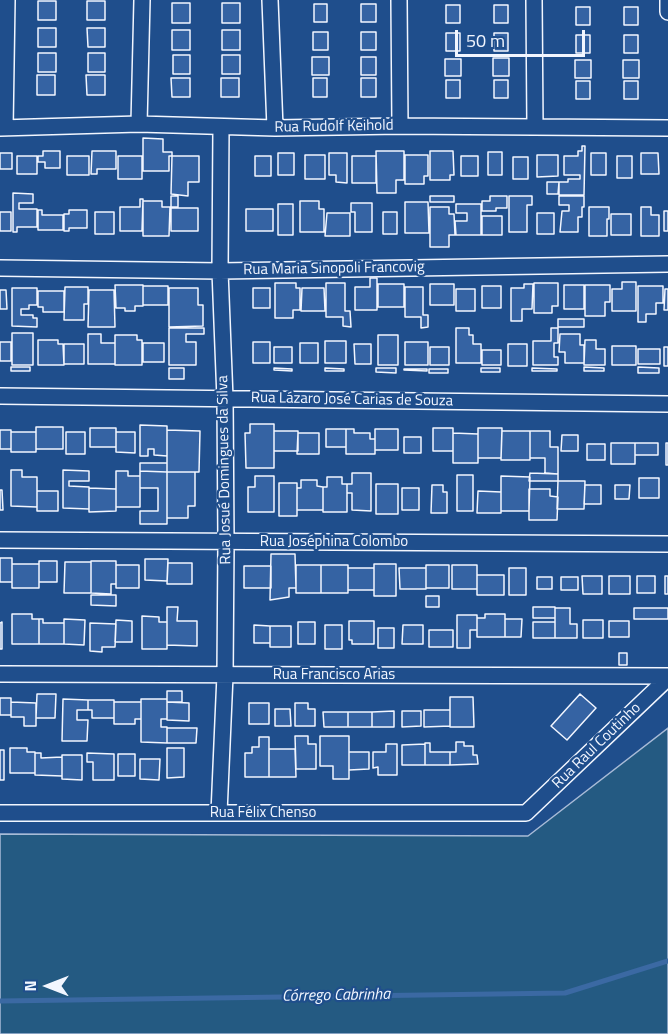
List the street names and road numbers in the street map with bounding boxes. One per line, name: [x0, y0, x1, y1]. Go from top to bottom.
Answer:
street label: Rua Rudolf Keihold: [274, 117, 394, 137]
street label: Rua Maria Sinopoli Francovig: [243, 258, 425, 280]
street label: Rua Josué Domingues da Silva: [214, 375, 236, 565]
street label: Rua Lázaro José Carias de Souza: [251, 389, 453, 411]
street label: Rua Joséphina Colombo: [260, 533, 408, 551]
street label: Rua Francisco Arias: [273, 666, 395, 684]
street label: Rua Raul Coutinho: [549, 699, 645, 793]
street label: Rua Félix Chenso: [210, 804, 316, 822]

